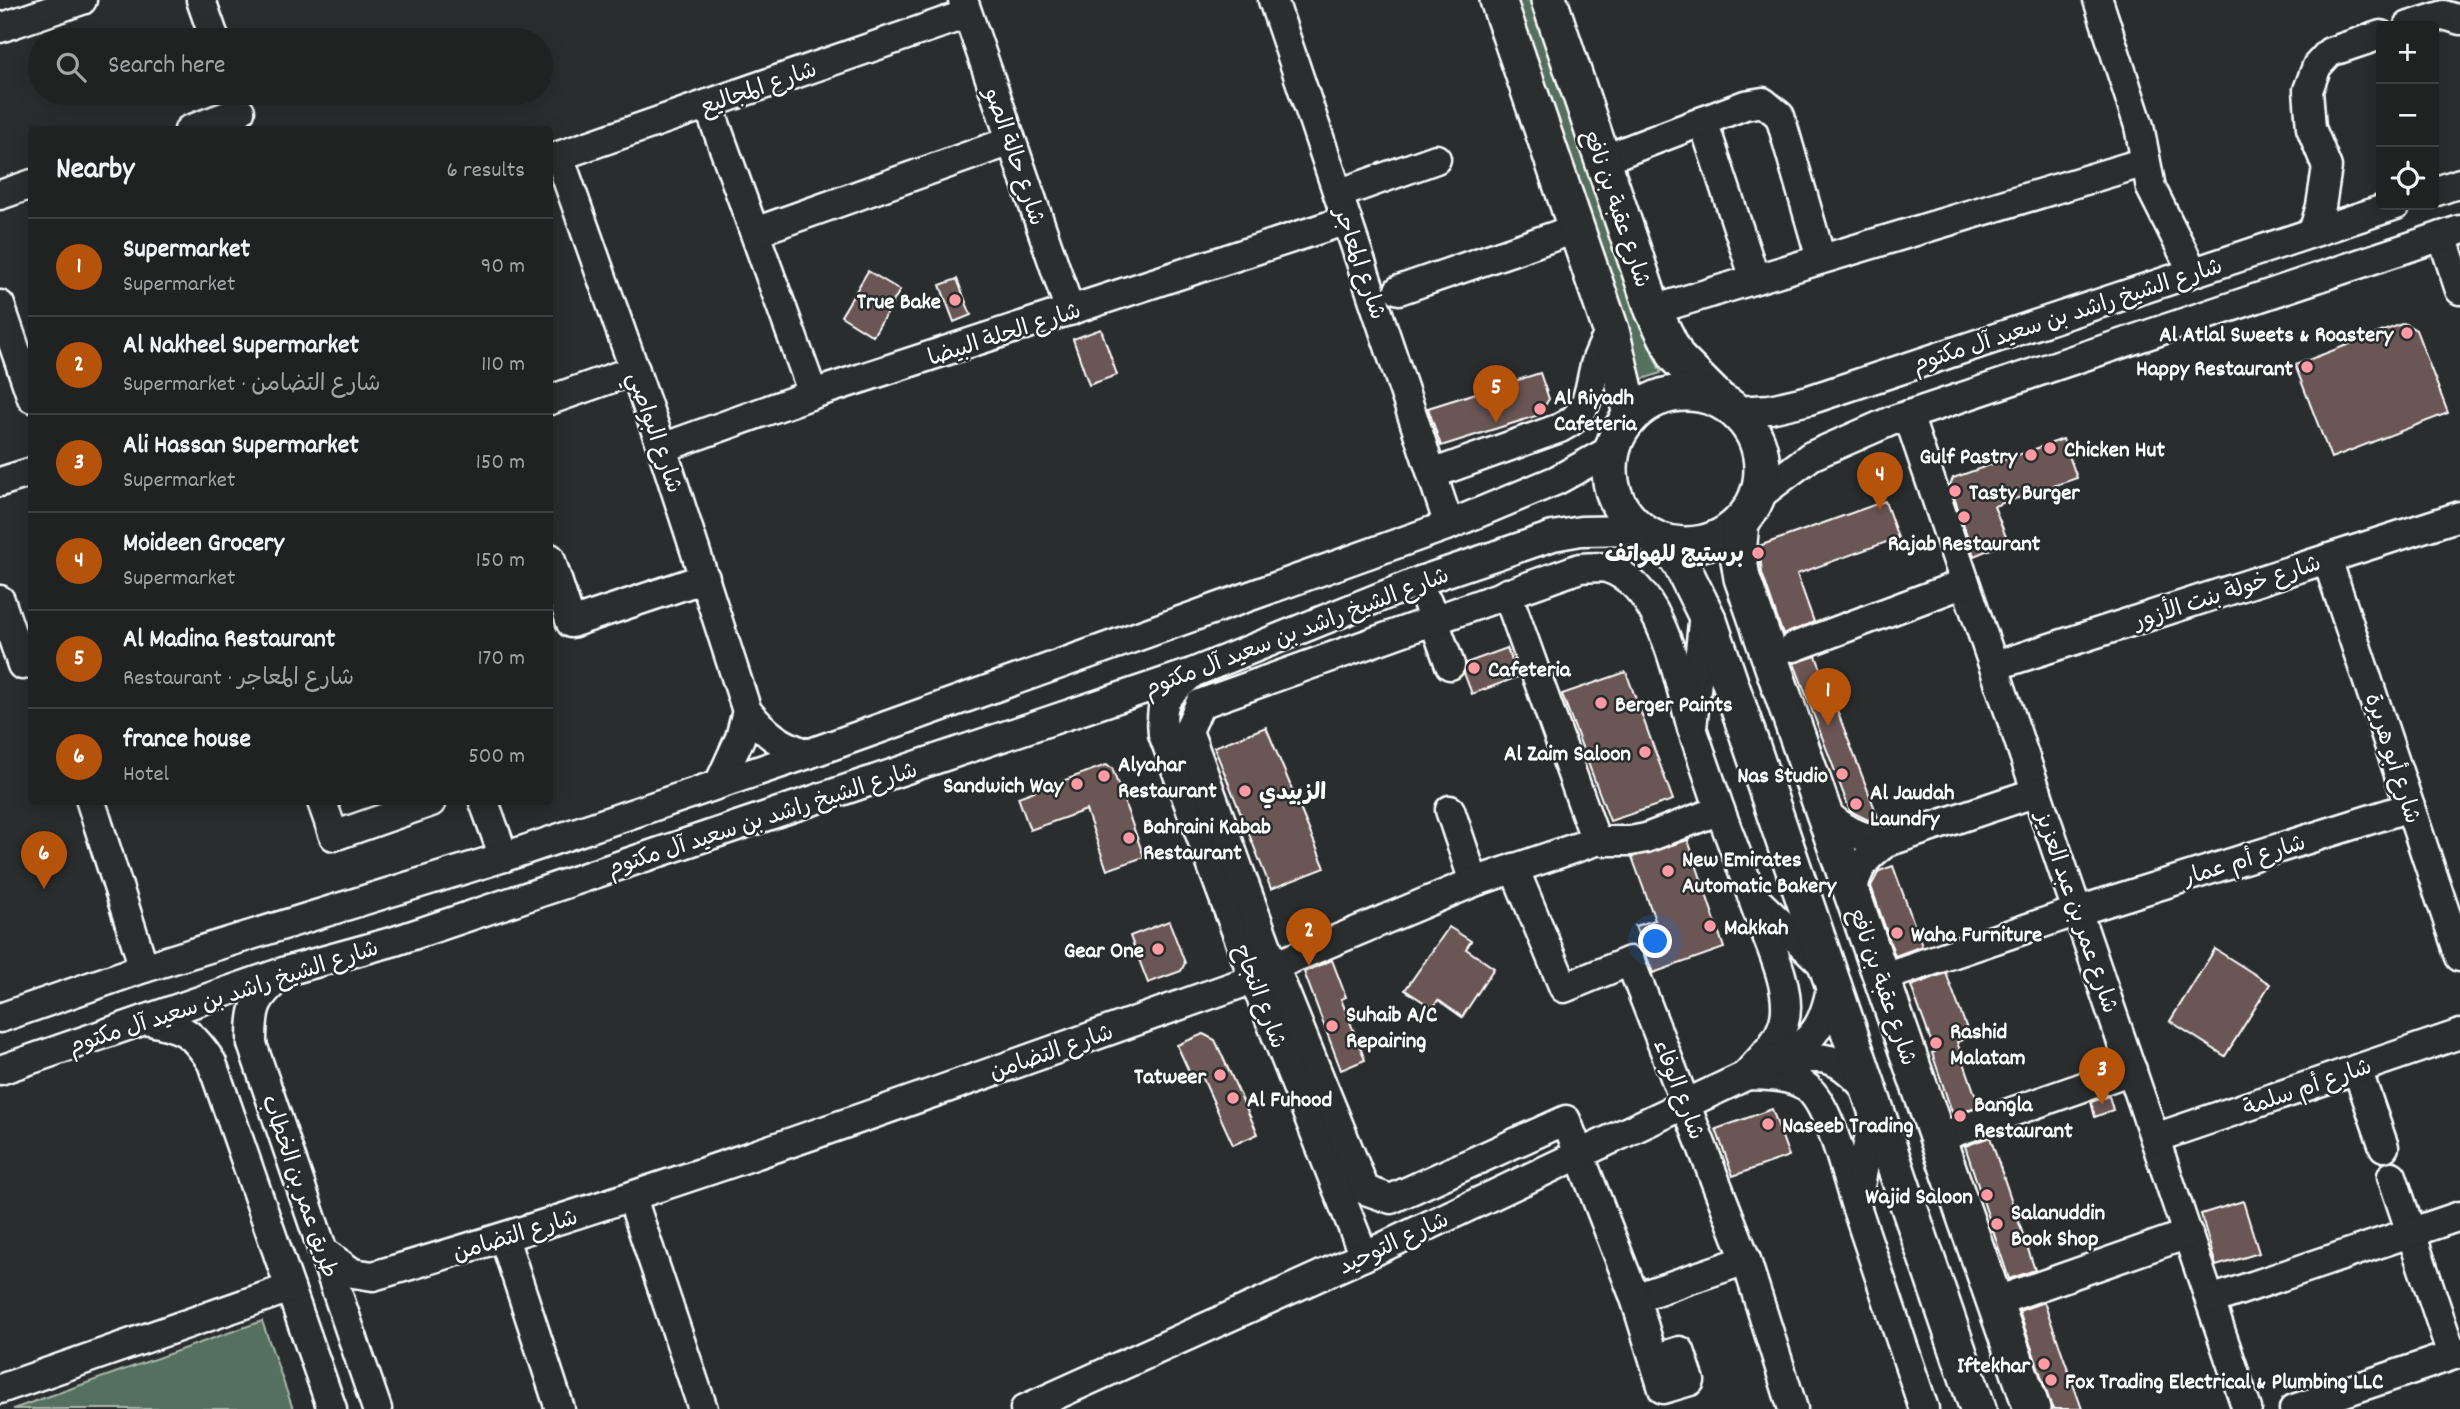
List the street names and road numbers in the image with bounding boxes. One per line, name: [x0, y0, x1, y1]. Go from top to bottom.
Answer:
street label: شارع المجاليع: [696, 55, 822, 126]
street label: شارع حالة الصو: [973, 83, 1052, 231]
street label: شارع عقبة بن نافع: [1572, 126, 1657, 293]
street label: شارع المعاجر: [1322, 202, 1392, 325]
street label: شارع الشيخ راشد بن سعيد آل مكتوم: [1909, 252, 2227, 383]
street label: شارع الحلة البيضا: [924, 296, 1086, 377]
street label: شارع البواصي: [616, 368, 689, 499]
street label: شارع خولة بنت الأزور: [2127, 546, 2326, 641]
street label: شارع الشيخ راشد بن سعيد آل مكتوم: [1140, 561, 1455, 708]
street label: شارع أبو هريرة: [2354, 689, 2428, 829]
street label: شارع الشيخ راشد بن سعيد آل مكتوم: [604, 756, 922, 887]
street label: شارع عمر بن عبد العزيز: [2024, 806, 2125, 1019]
street label: شارع أم عمار: [2178, 827, 2310, 897]
street label: شارع عقبة بن نافع: [1838, 904, 1923, 1071]
street label: شارع الشيخ راشد بن سعيد آل مكتوم: [65, 934, 383, 1065]
street label: شارع النجاح: [1223, 940, 1293, 1054]
street label: شارع التضامن: [986, 1018, 1119, 1091]
street label: شارع الوفاء: [1642, 1035, 1711, 1145]
street label: شارع أم سلمة: [2239, 1051, 2377, 1127]
street label: طريق عمر بن الخطاب: [251, 1091, 344, 1283]
street label: شارع التضامن: [449, 1203, 583, 1272]
street label: شارع التوحيد: [1334, 1205, 1455, 1285]

